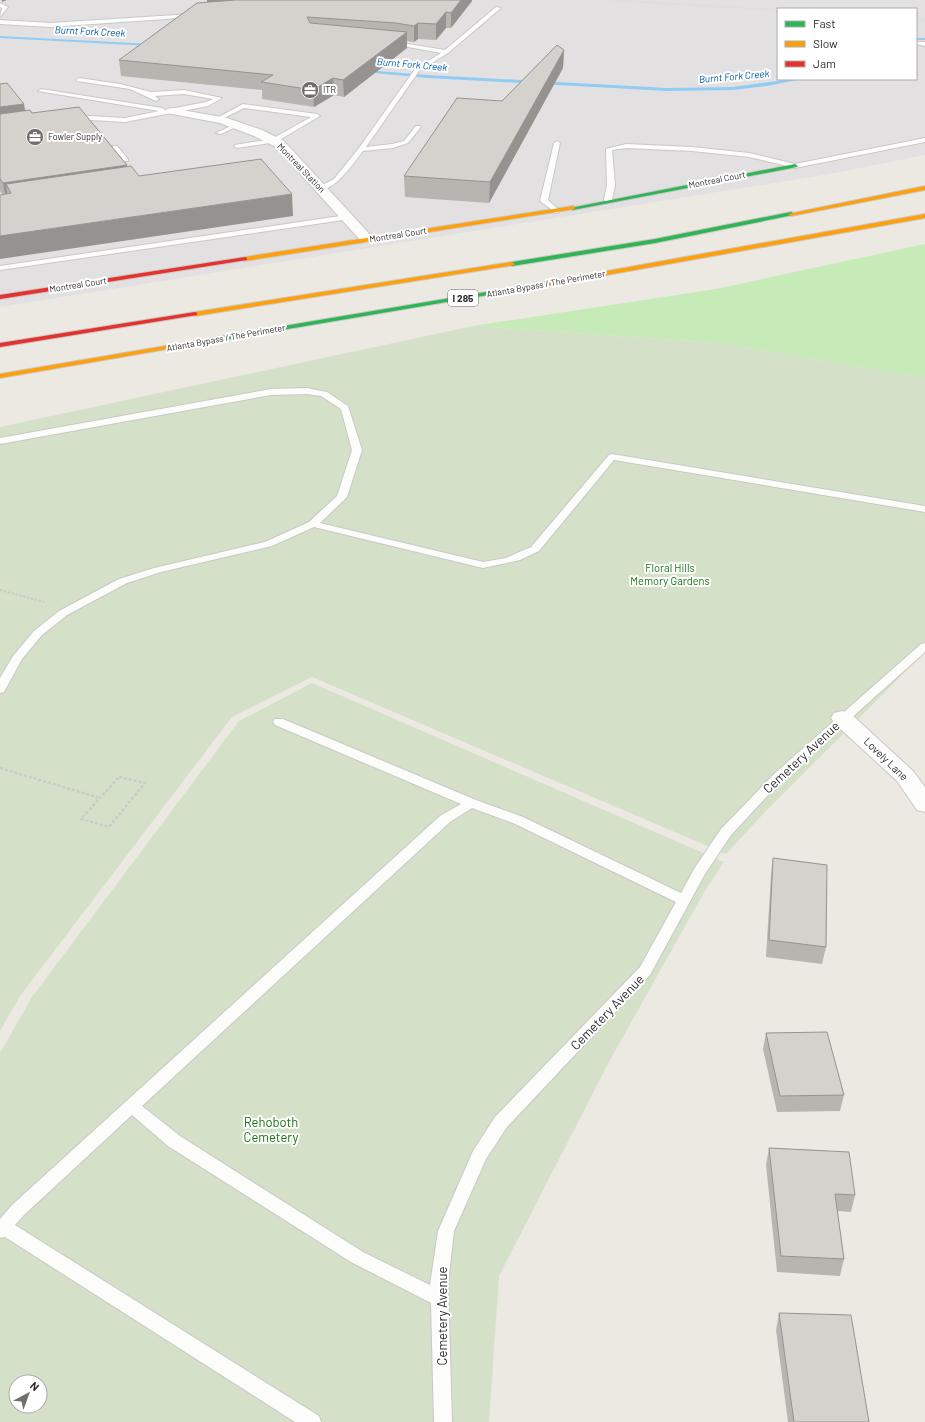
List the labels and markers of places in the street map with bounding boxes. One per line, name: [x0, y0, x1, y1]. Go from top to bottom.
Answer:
office icon: ITR: [300, 80, 320, 100]
place label: ITR: [323, 84, 336, 95]
office icon: Fowler Supply: [25, 127, 45, 147]
place label: Fowler Supply: [48, 131, 102, 142]

